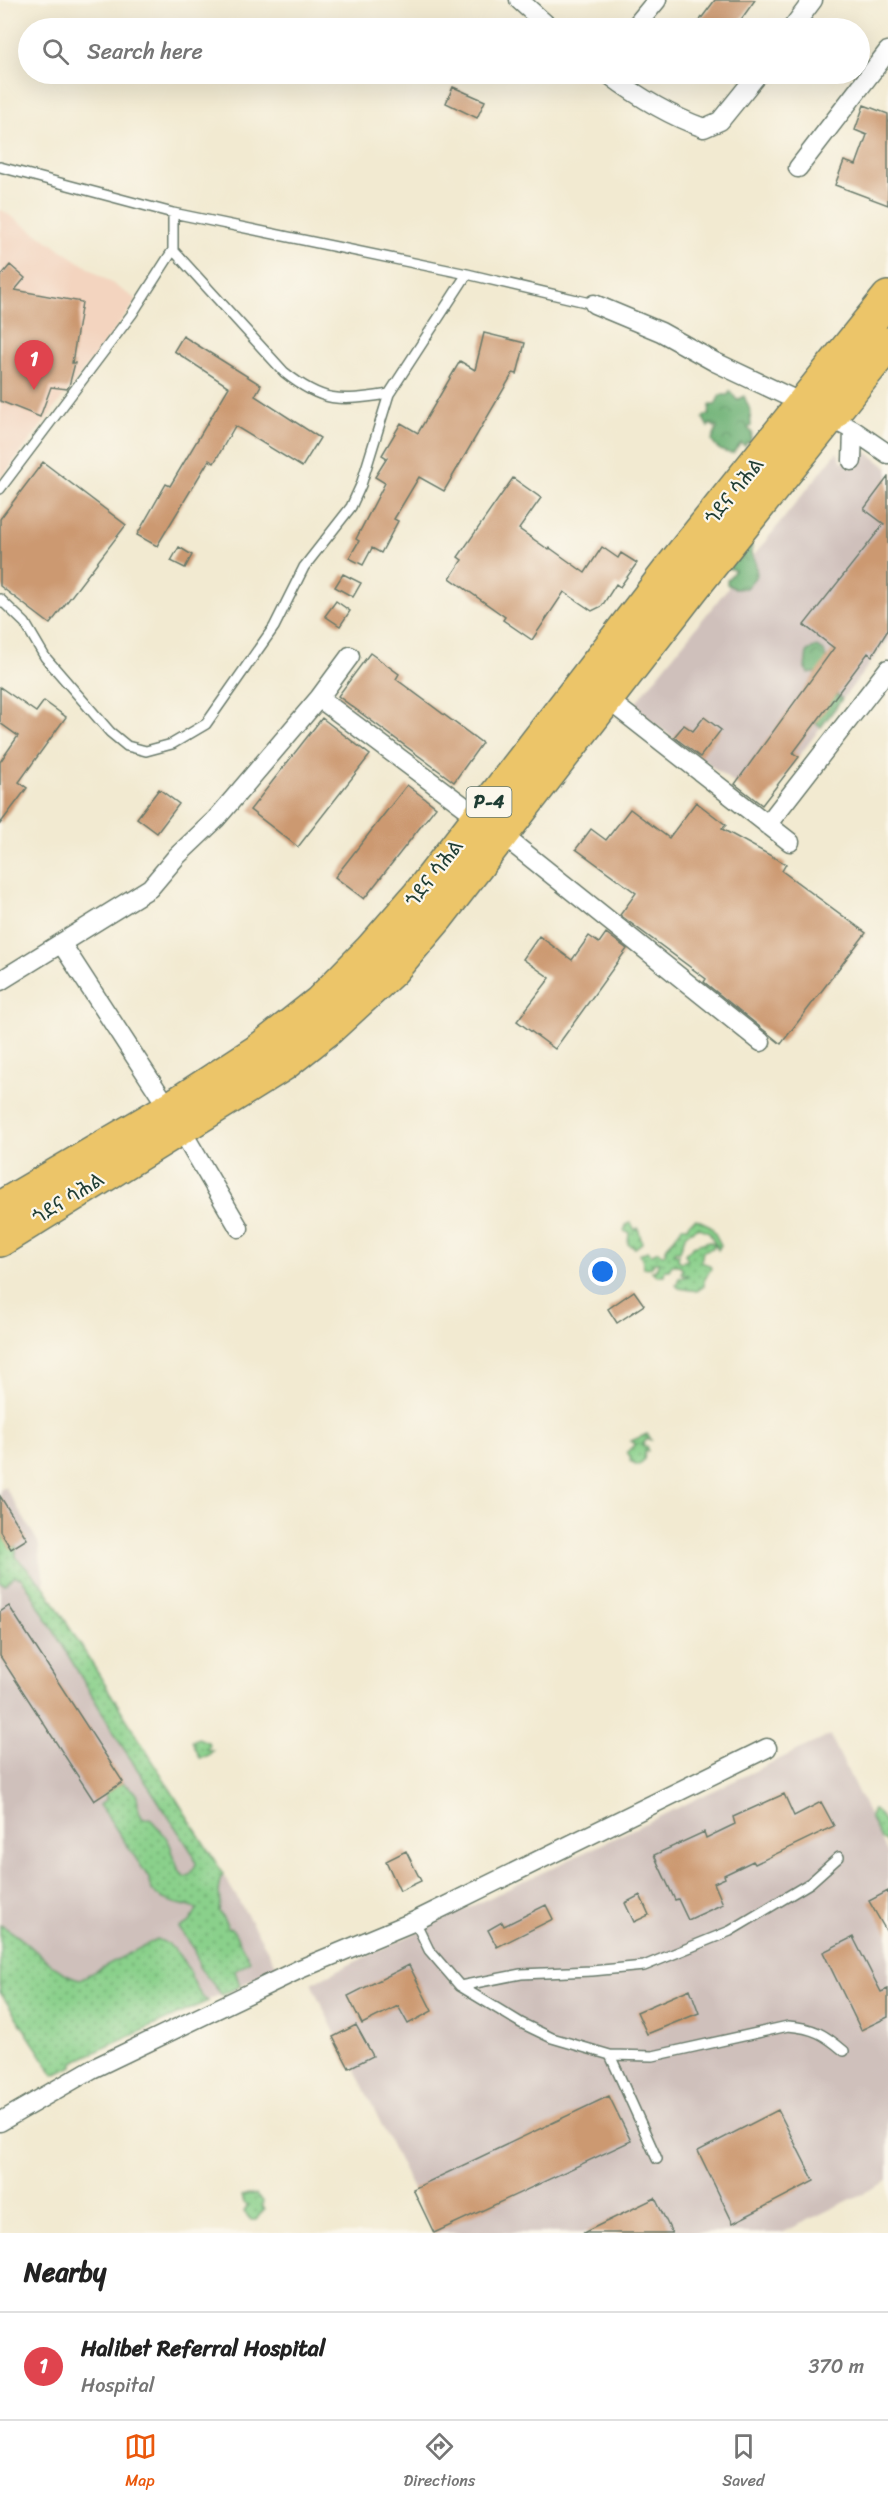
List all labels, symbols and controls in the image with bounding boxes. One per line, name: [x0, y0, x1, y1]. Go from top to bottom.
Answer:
search box: [18, 18, 870, 84]
text: Search here: [87, 32, 203, 71]
icon: search: [39, 35, 72, 68]
pin: 1: [15, 340, 54, 390]
street label: ጎደና ሳሕል: [696, 449, 773, 533]
road number: P-4: [466, 787, 512, 817]
street label: ጎደና ሳሕል: [396, 831, 473, 915]
street label: ጎደና ሳሕል: [25, 1162, 111, 1234]
your location: [588, 1257, 617, 1286]
text: Nearby: [24, 2249, 106, 2295]
text: Halibet Referral Hospital: [81, 2329, 325, 2368]
text: 1: [39, 2349, 48, 2384]
text: 370 m: [808, 2349, 864, 2384]
text: Hospital: [81, 2368, 154, 2403]
tab: Map: [124, 2430, 157, 2495]
tab: Directions: [404, 2430, 475, 2495]
tab: Saved: [722, 2430, 764, 2495]

